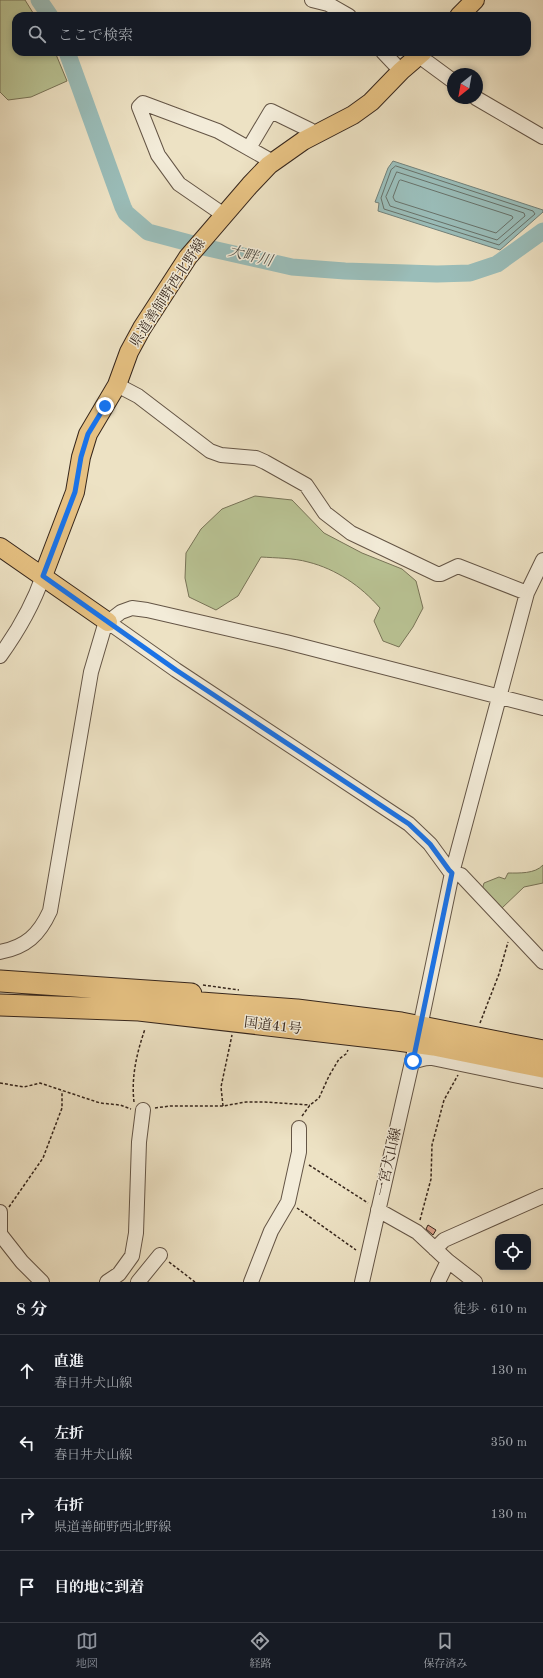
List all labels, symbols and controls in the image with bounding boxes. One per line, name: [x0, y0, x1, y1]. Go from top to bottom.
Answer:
search box: [12, 12, 531, 56]
icon: search: [26, 23, 48, 45]
text: ここで検索: [58, 29, 133, 44]
north arrow: [447, 68, 483, 104]
street label: 県道善師野西北野線: [127, 236, 208, 350]
water label: 大畔川: [226, 242, 276, 270]
route end: [96, 397, 114, 415]
street label: 国道41号: [243, 1015, 303, 1036]
route start: [404, 1052, 422, 1070]
street label: 一宮犬山線: [373, 1126, 404, 1198]
map controls: [495, 1234, 531, 1270]
button: locate: [495, 1234, 531, 1270]
text: 8 分: [16, 1302, 48, 1319]
text: 徒歩 · 610 m: [453, 1303, 527, 1316]
text: 直進: [54, 1355, 84, 1370]
icon: ahead: [16, 1360, 38, 1382]
text: 130 m: [490, 1364, 527, 1377]
text: 春日井犬山線: [54, 1377, 132, 1390]
text: 左折: [54, 1427, 84, 1442]
icon: left: [16, 1432, 38, 1454]
text: 350 m: [490, 1436, 527, 1449]
text: 春日井犬山線: [54, 1449, 132, 1462]
text: 右折: [54, 1499, 84, 1514]
icon: right: [16, 1504, 38, 1526]
text: 130 m: [490, 1508, 527, 1521]
text: 県道善師野西北野線: [54, 1521, 171, 1534]
icon: arrive: [16, 1576, 38, 1598]
text: 目的地に到着: [54, 1581, 144, 1596]
tab: 地図: [76, 1630, 98, 1672]
tab: 経路: [249, 1630, 271, 1672]
tab: 保存済み: [423, 1630, 467, 1672]

